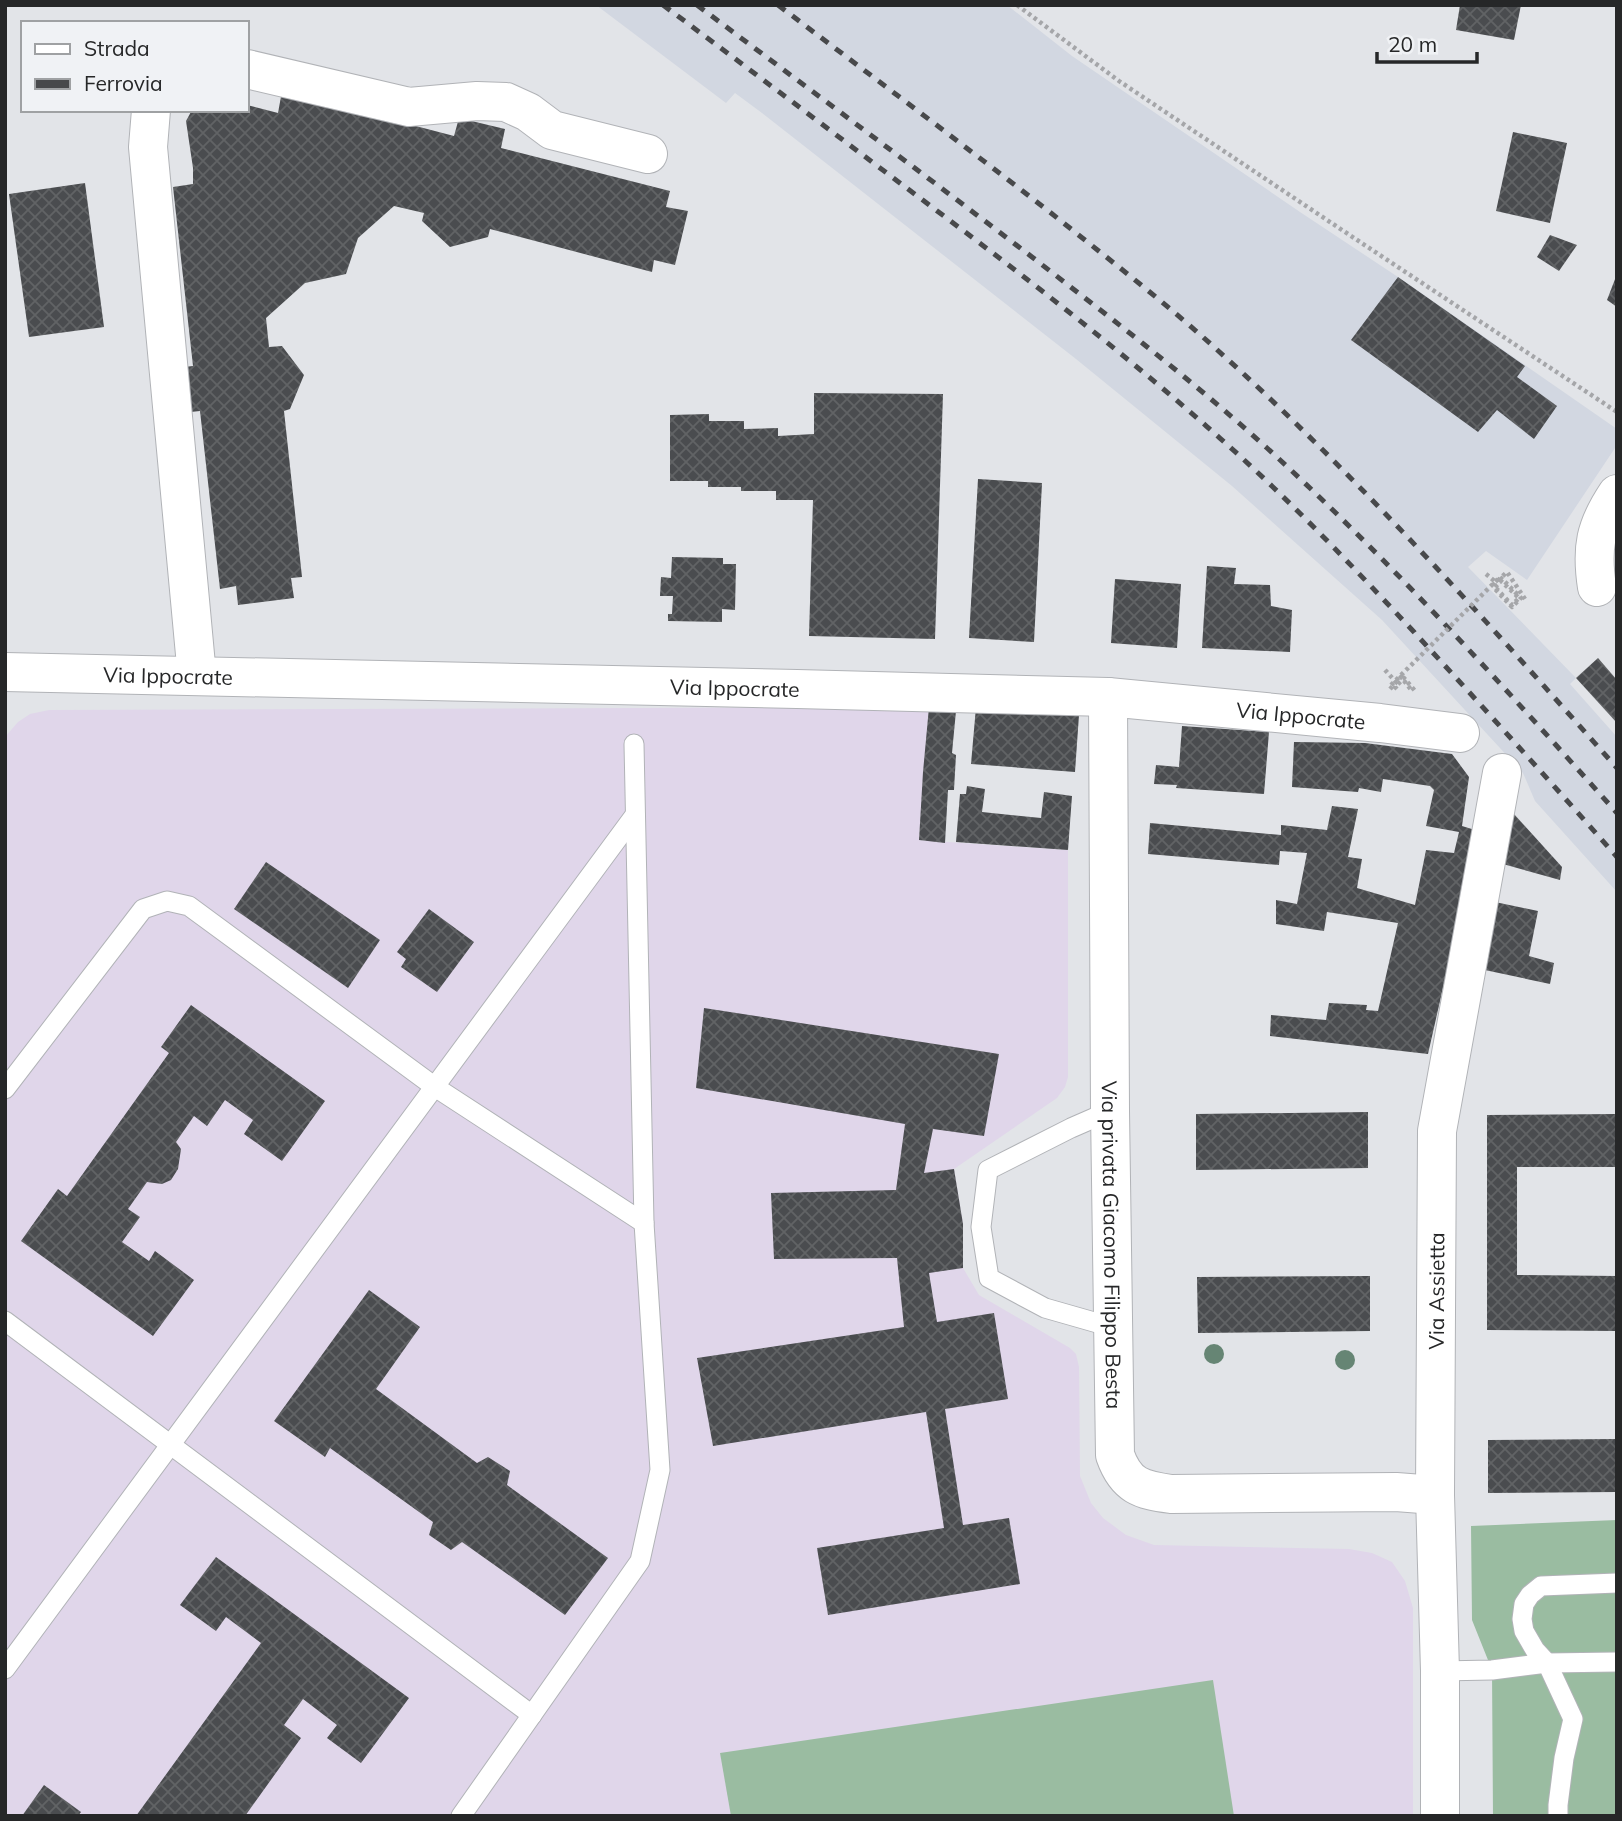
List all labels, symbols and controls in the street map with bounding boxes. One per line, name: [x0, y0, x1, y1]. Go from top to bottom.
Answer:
legend: [21, 21, 248, 112]
scale bar: [1377, 21, 1477, 65]
text: 20 m: [1388, 31, 1437, 57]
text: Strada: [84, 35, 150, 61]
text: Ferrovia: [84, 70, 163, 96]
street label: Via Ippocrate: [103, 661, 233, 690]
street label: Via Ippocrate: [670, 673, 800, 702]
street label: Via Ippocrate: [1235, 696, 1367, 735]
street label: Via privata Giacomo Filippo Besta: [1097, 1081, 1127, 1409]
street label: Via Assietta: [1423, 1232, 1449, 1350]

